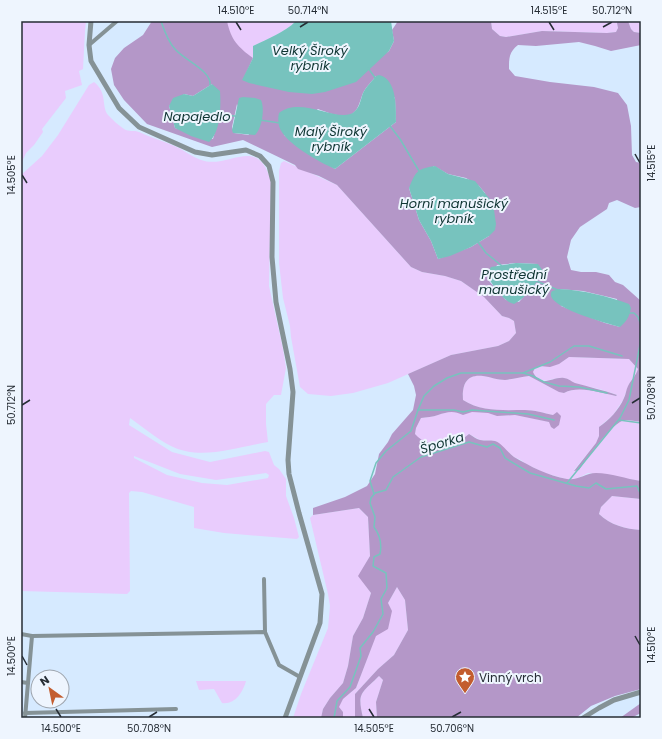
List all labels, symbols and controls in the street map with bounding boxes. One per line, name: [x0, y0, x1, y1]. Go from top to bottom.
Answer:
text: 14.510°E: [218, 3, 254, 18]
text: 50.714°N: [288, 3, 328, 18]
text: 14.515°E: [531, 3, 567, 18]
text: 50.712°N: [592, 3, 632, 18]
water label: Velký Široký rybník: [272, 41, 349, 75]
water label: Napajedlo: [163, 107, 231, 126]
water label: Malý Široký rybník: [295, 122, 368, 156]
text: 14.515°E: [644, 145, 659, 181]
text: 14.505°E: [4, 155, 19, 195]
water label: Horní manušický rybník: [400, 194, 509, 228]
water label: Prostřední manušický: [479, 265, 550, 299]
text: 50.708°N: [644, 376, 659, 420]
text: 50.712°N: [4, 385, 19, 425]
water label: Šporka: [418, 427, 466, 459]
text: 14.510°E: [644, 627, 659, 663]
text: 14.500°E: [4, 636, 19, 676]
place icon: Vinný vrch: [454, 666, 476, 694]
north arrow: [30, 669, 70, 709]
place label: Vinný vrch: [479, 669, 542, 686]
text: N: [37, 672, 52, 690]
text: 14.500°E: [41, 721, 81, 736]
text: 50.708°N: [127, 721, 171, 736]
text: 14.505°E: [354, 721, 394, 736]
text: 50.706°N: [430, 721, 474, 736]

